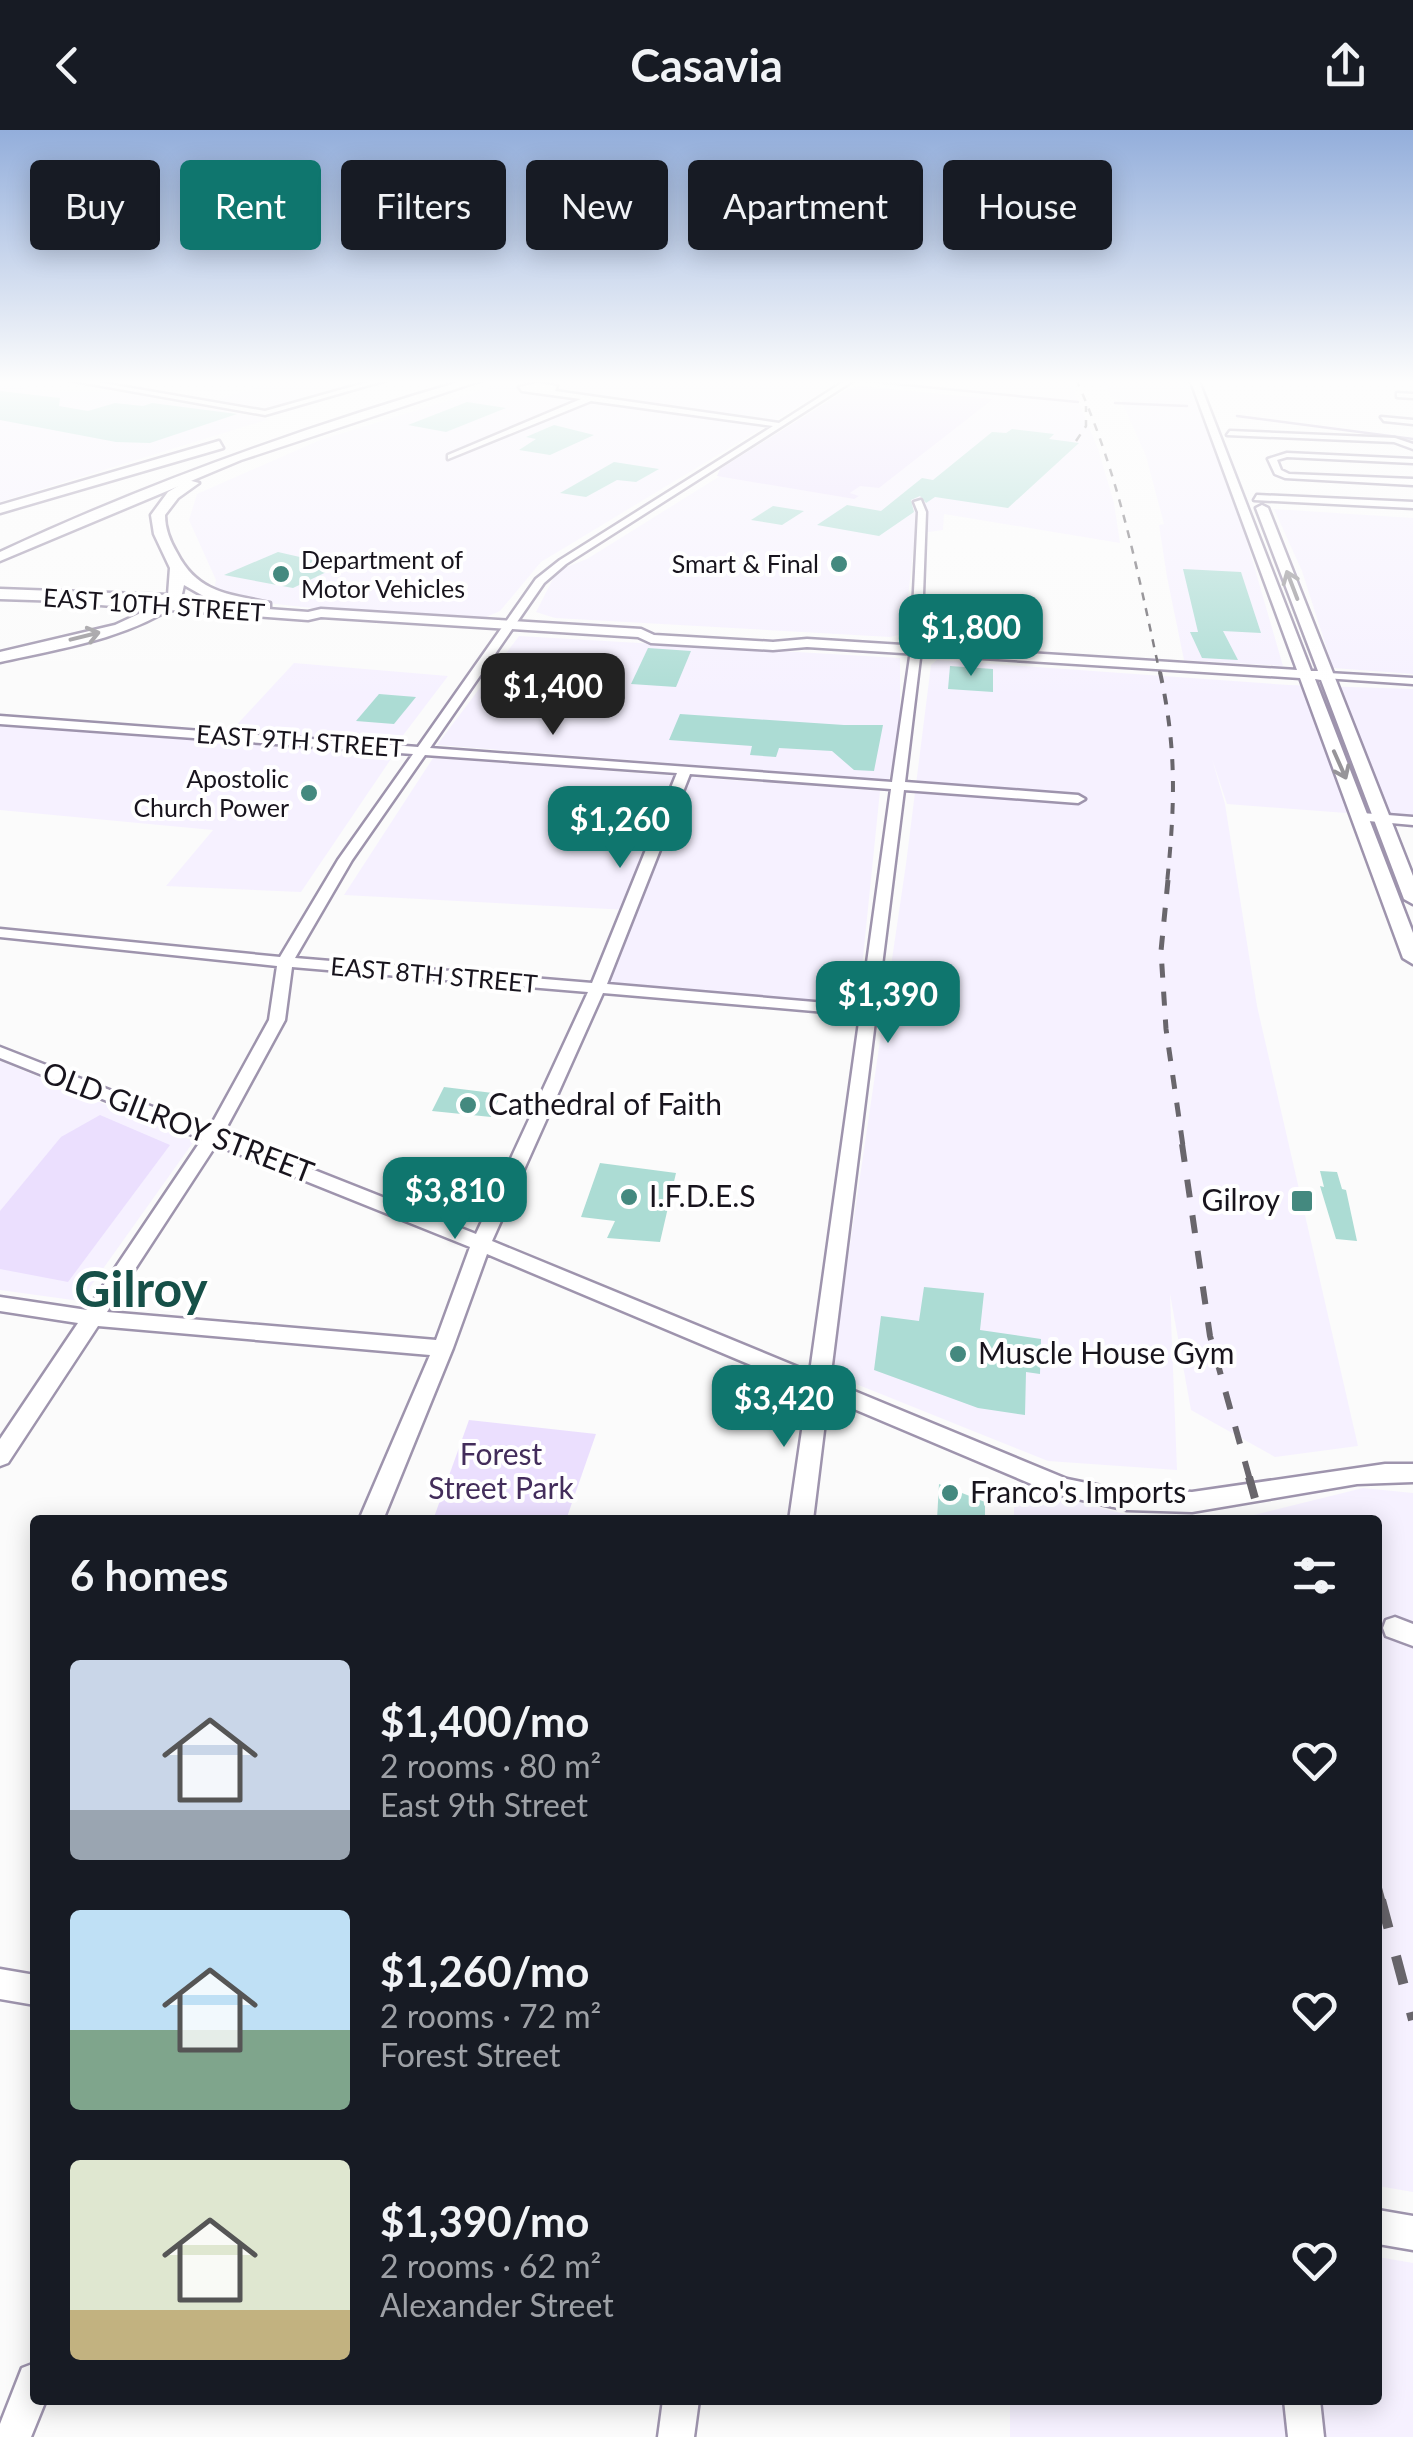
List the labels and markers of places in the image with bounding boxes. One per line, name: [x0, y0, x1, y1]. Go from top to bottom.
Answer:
place label: Department of Motor Vehicles: [301, 544, 465, 603]
place label: Smart & Final: [672, 548, 819, 578]
marker: Smart & Final: [828, 553, 850, 575]
marker: Department of Motor Vehicles: [270, 563, 292, 585]
pin: $1,800: [890, 594, 1052, 679]
pin: $1,400: [472, 653, 634, 738]
place label: Apostolic Church Power: [133, 763, 289, 822]
marker: Apostolic Church Power: [298, 782, 320, 804]
pin: $1,260: [539, 786, 701, 871]
pin: $1,390: [807, 961, 969, 1046]
place label: Cathedral of Faith: [488, 1085, 722, 1121]
marker: Cathedral of Faith: [457, 1094, 479, 1116]
pin: $3,810: [374, 1157, 536, 1242]
place label: I.F.D.E.S: [649, 1177, 756, 1213]
place label: Gilroy: [1202, 1181, 1281, 1217]
marker: I.F.D.E.S: [618, 1186, 640, 1208]
marker: Gilroy: [1289, 1188, 1315, 1214]
place label: Muscle House Gym: [978, 1334, 1234, 1370]
marker: Muscle House Gym: [947, 1343, 969, 1365]
pin: $3,420: [703, 1365, 865, 1450]
place label: Franco's Imports: [970, 1473, 1186, 1509]
marker: Franco's Imports: [939, 1482, 961, 1504]

